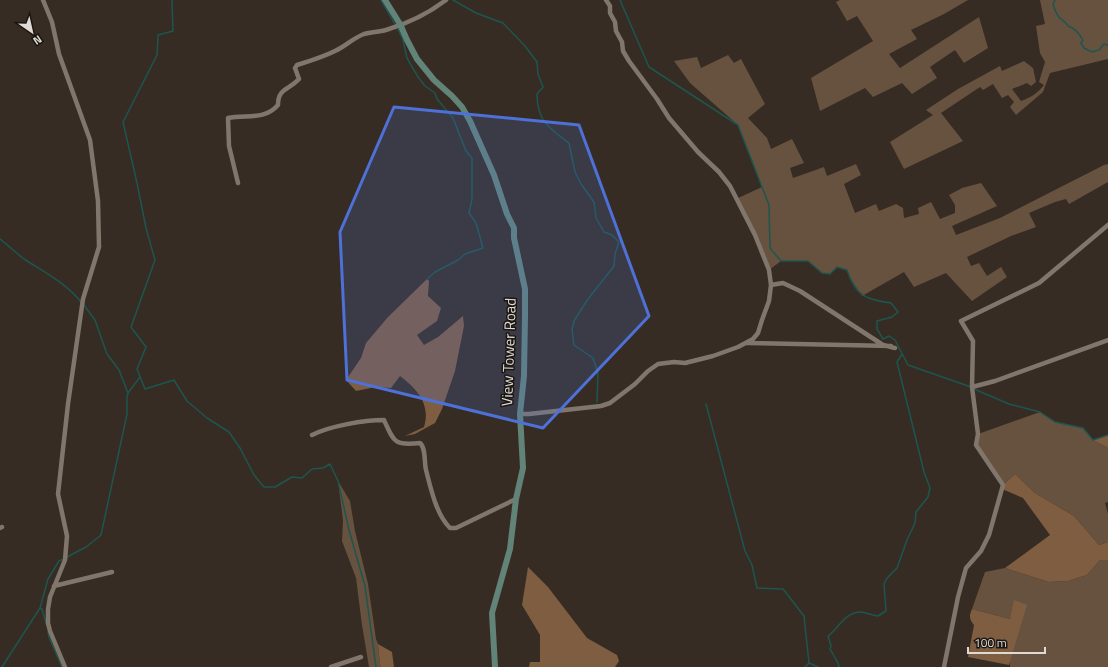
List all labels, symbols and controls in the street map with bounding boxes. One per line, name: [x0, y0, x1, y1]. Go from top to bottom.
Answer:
north arrow: [12, 12, 52, 52]
text: N: [30, 32, 45, 49]
street label: View Tower Road: [495, 297, 522, 407]
scale bar: [968, 629, 1045, 655]
text: 100 m: [974, 633, 1007, 652]

